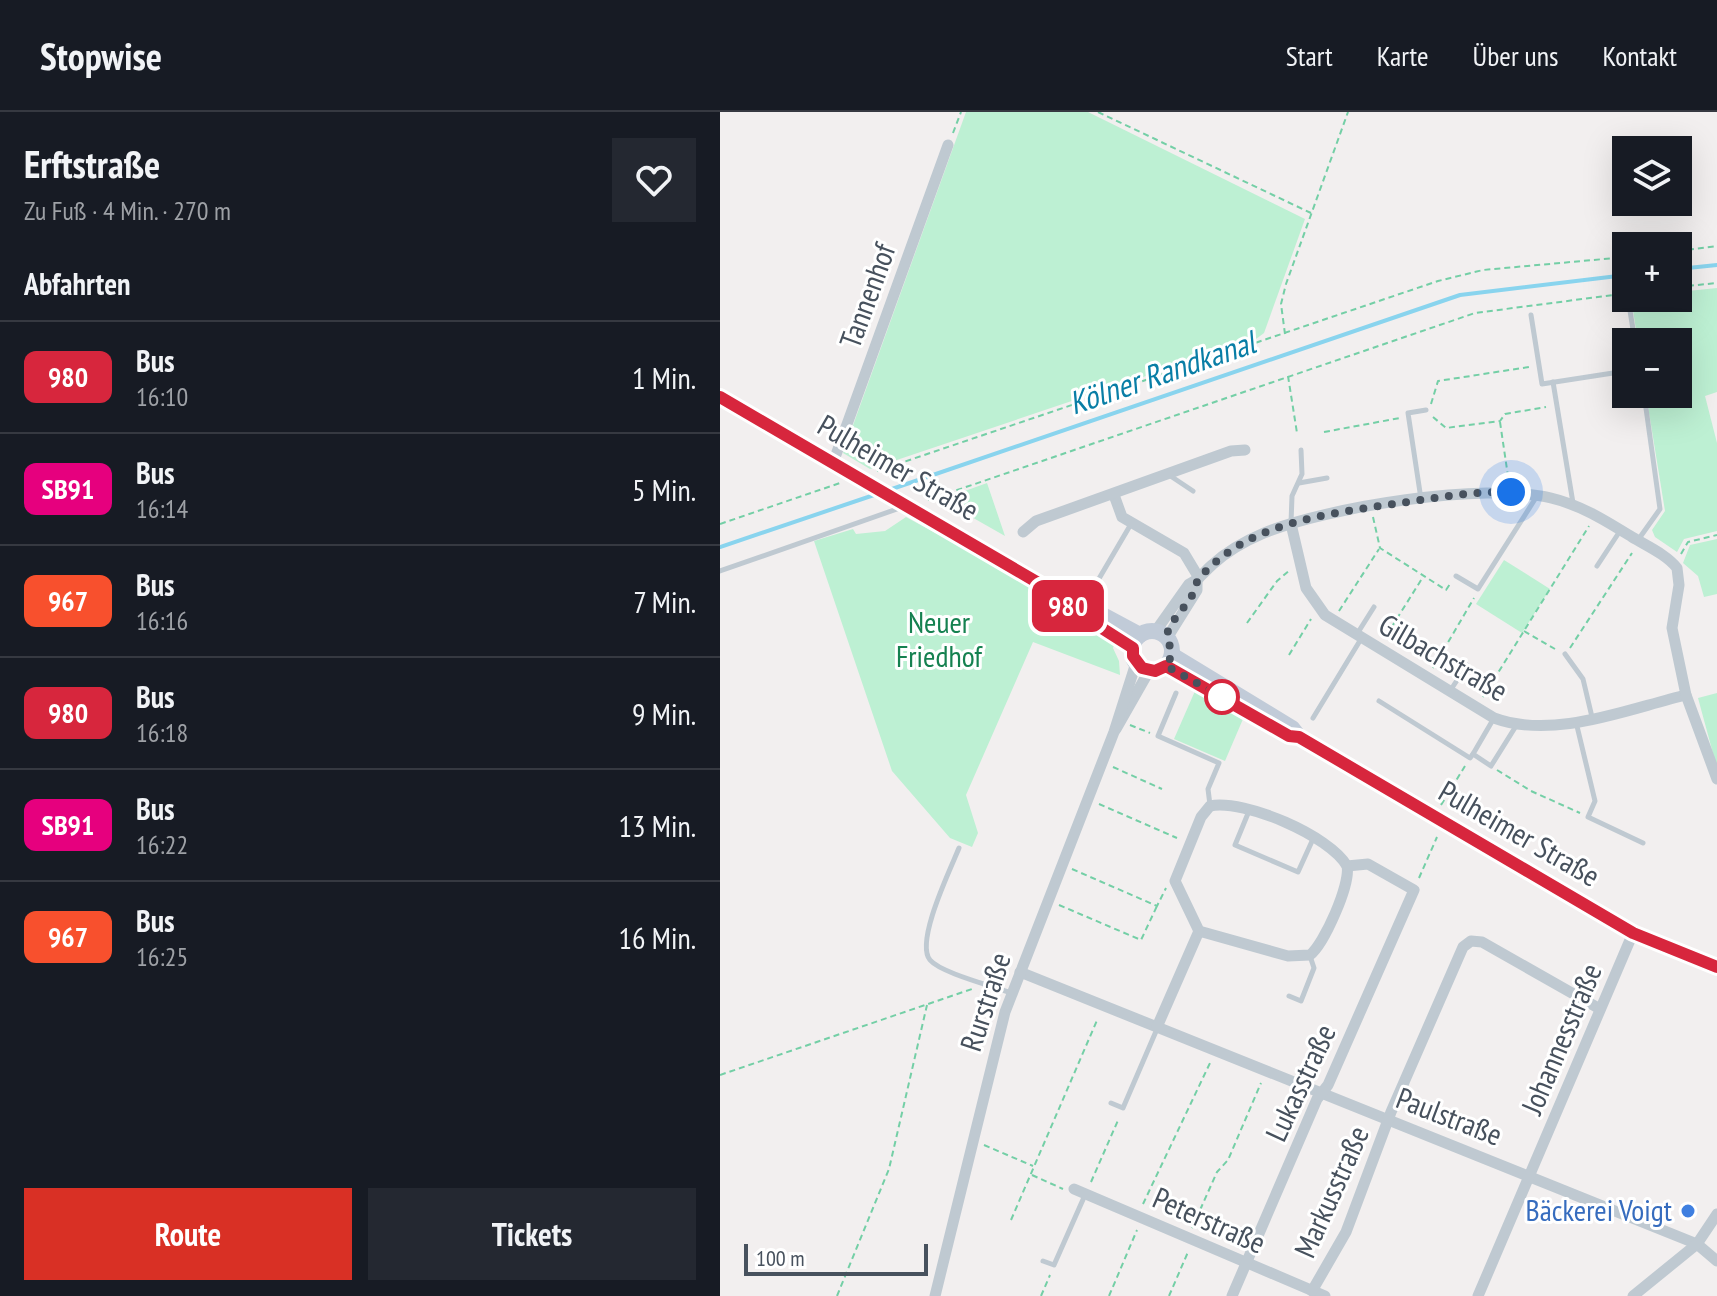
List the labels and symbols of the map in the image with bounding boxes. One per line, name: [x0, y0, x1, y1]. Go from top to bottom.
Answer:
street label: Tannenhof: [830, 237, 904, 353]
water label: Kölner Randkanal: [1063, 320, 1263, 424]
street label: Pulheimer Straße: [811, 405, 986, 529]
your location: [1491, 472, 1531, 512]
line badge: 980: [1022, 580, 1114, 632]
park label: Neuer Friedhof: [896, 602, 983, 675]
street label: Gilbachstraße: [1372, 604, 1515, 709]
unlabelled marker: [1205, 680, 1239, 714]
street label: Pulheimer Straße: [1432, 771, 1607, 895]
street label: Rurstraße: [950, 947, 1019, 1056]
street label: Johannesstraße: [1511, 957, 1610, 1121]
street label: Lukasstraße: [1256, 1018, 1344, 1147]
street label: Paulstraße: [1391, 1078, 1508, 1154]
street label: Markusstraße: [1284, 1120, 1377, 1263]
street label: Peterstraße: [1147, 1178, 1272, 1262]
place label: Bäckerei Voigt: [1526, 1190, 1673, 1229]
marker: Bäckerei Voigt: [1679, 1202, 1697, 1220]
scale bar: [744, 1240, 928, 1276]

